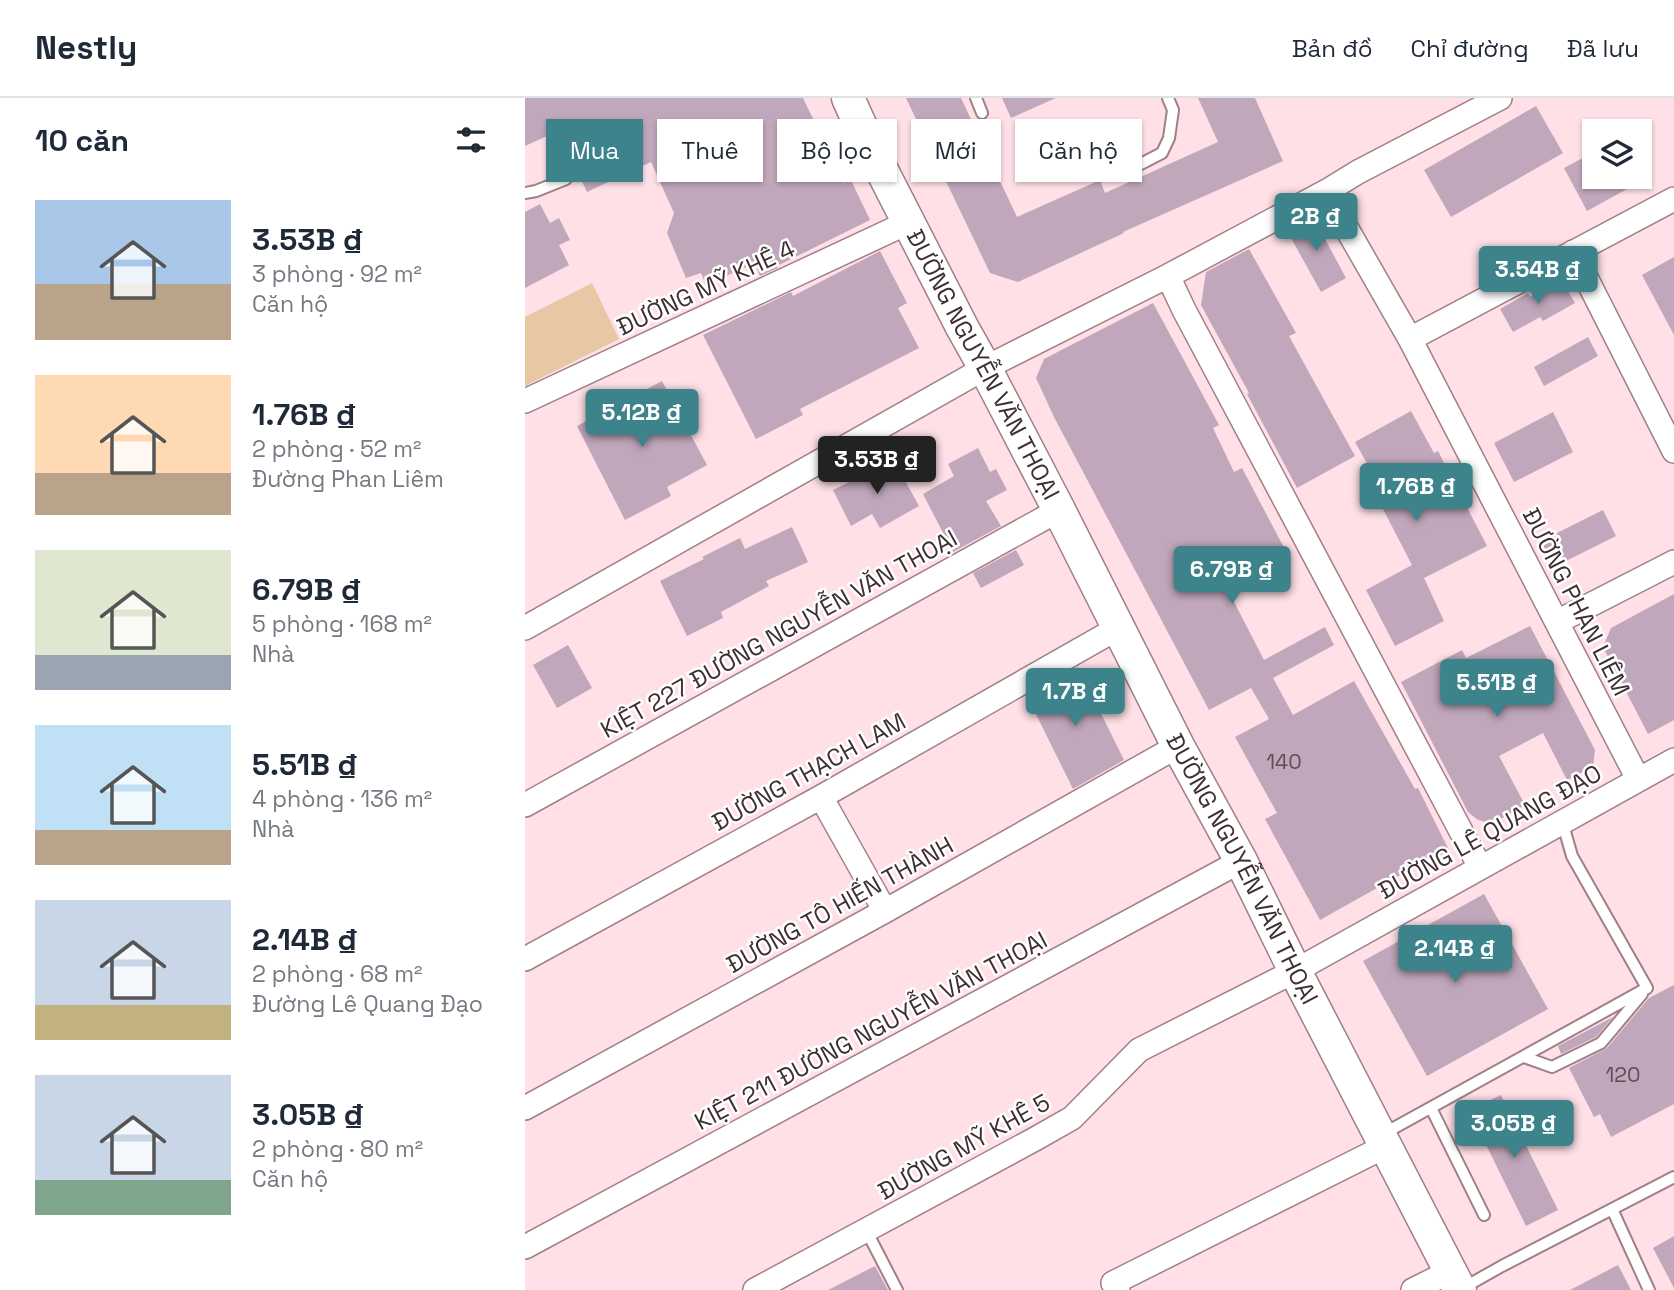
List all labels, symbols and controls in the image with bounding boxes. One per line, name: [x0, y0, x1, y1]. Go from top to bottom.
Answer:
text: Nestly: [35, 27, 137, 69]
text: Bản đồ: [1292, 33, 1373, 64]
text: Chỉ đường: [1411, 33, 1529, 64]
text: Đã lưu: [1567, 33, 1639, 64]
chip: Mua: [546, 119, 643, 182]
chip: Thuê: [657, 119, 763, 182]
chip: Bộ lọc: [777, 119, 897, 182]
chip: Mới: [911, 119, 1001, 182]
chip: Căn hộ: [1015, 119, 1142, 182]
map controls: [1582, 119, 1652, 189]
button: layers: [1582, 119, 1652, 189]
text: 10 căn: [35, 121, 129, 160]
icon: filters: [452, 121, 490, 159]
pin: 2B ₫: [1275, 194, 1357, 253]
text: 2B ₫: [1291, 201, 1341, 231]
text: 3.53B ₫: [252, 220, 364, 259]
street label: ĐƯỜNG NGUYỄN VĂN THOẠI: [900, 224, 1067, 505]
icon: home: [91, 228, 175, 312]
street label: ĐƯỜNG MỸ KHÊ 4: [612, 233, 800, 342]
pin: 3.54B ₫: [1473, 246, 1603, 306]
text: 3.54B ₫: [1495, 254, 1581, 284]
text: 3 phòng · 92 m²: [252, 259, 422, 289]
text: Căn hộ: [252, 289, 328, 319]
pin: 5.12B ₫: [577, 390, 707, 449]
text: 1.76B ₫: [252, 395, 357, 434]
text: 5.12B ₫: [602, 397, 682, 427]
icon: home: [91, 403, 175, 487]
text: 2 phòng · 52 m²: [252, 434, 421, 464]
pin: 3.53B ₫: [812, 436, 942, 496]
text: 3.53B ₫: [834, 444, 920, 474]
text: Đường Phan Liêm: [252, 464, 444, 494]
pin: 1.76B ₫: [1351, 464, 1481, 523]
text: 1.76B ₫: [1376, 471, 1456, 501]
street label: ĐƯỜNG PHAN LIÊM: [1516, 503, 1637, 701]
street label: KIỆT 227 ĐƯỜNG NGUYỄN VĂN THOẠI: [594, 521, 963, 745]
pin: 6.79B ₫: [1167, 546, 1297, 606]
text: 6.79B ₫: [1190, 554, 1274, 584]
text: 6.79B ₫: [252, 570, 362, 609]
icon: home: [91, 578, 175, 662]
text: 5 phòng · 168 m²: [252, 609, 432, 639]
text: Nhà: [252, 639, 295, 669]
pin: 5.51B ₫: [1432, 660, 1562, 719]
text: 5.51B ₫: [1456, 667, 1538, 697]
pin: 1.7B ₫: [1018, 668, 1132, 728]
text: 1.7B ₫: [1042, 676, 1108, 706]
street label: ĐƯỜNG THẠCH LAM: [706, 705, 911, 838]
street label: ĐƯỜNG NGUYỄN VĂN THOẠI: [1159, 728, 1326, 1009]
text: 5.51B ₫: [252, 745, 359, 784]
house number: 140: [1266, 748, 1302, 775]
icon: home: [91, 753, 175, 837]
street label: ĐƯỜNG LÊ QUANG ĐẠO: [1373, 757, 1607, 906]
text: 4 phòng · 136 m²: [252, 784, 432, 814]
text: Nhà: [252, 814, 295, 844]
street label: ĐƯỜNG TÔ HIẾN THÀNH: [721, 829, 959, 980]
text: 2.14B ₫: [252, 920, 359, 959]
street label: KIỆT 211 ĐƯỜNG NGUYỄN VĂN THOẠI: [688, 922, 1053, 1137]
pin: 2.14B ₫: [1390, 926, 1520, 985]
icon: home: [91, 928, 175, 1012]
text: 2.14B ₫: [1414, 933, 1496, 963]
text: 2 phòng · 68 m²: [252, 959, 422, 989]
text: Đường Lê Quang Đạo: [252, 989, 483, 1019]
house number: 120: [1606, 1061, 1640, 1088]
street label: ĐƯỜNG MỸ KHÊ 5: [872, 1086, 1055, 1207]
text: 3.05B ₫: [252, 1095, 365, 1134]
pin: 3.05B ₫: [1449, 1100, 1579, 1160]
icon: home: [91, 1103, 175, 1187]
text: 3.05B ₫: [1471, 1108, 1557, 1138]
text: 2 phòng · 80 m²: [252, 1134, 423, 1164]
text: Căn hộ: [252, 1164, 328, 1194]

